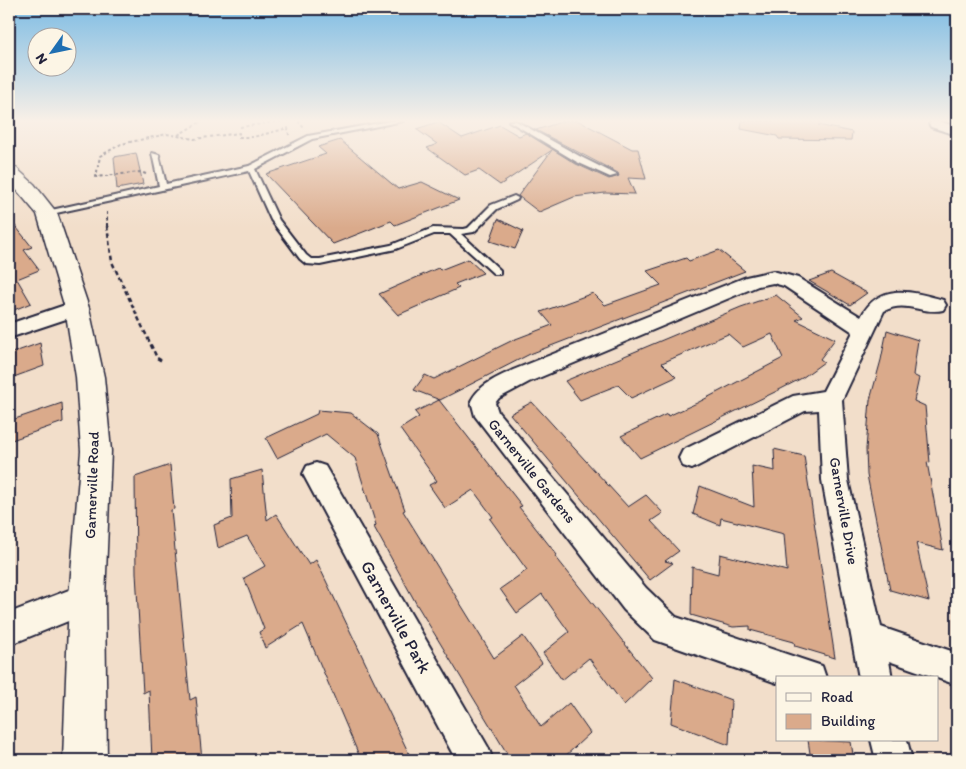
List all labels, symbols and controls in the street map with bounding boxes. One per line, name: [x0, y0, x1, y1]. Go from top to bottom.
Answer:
north arrow: [28, 28, 78, 78]
text: N: [32, 50, 51, 67]
street label: Garnerville Gardens: [484, 415, 580, 527]
street label: Garnerville Road: [81, 430, 103, 539]
street label: Garnerville Drive: [826, 456, 862, 566]
street label: Garnerville Park: [356, 557, 436, 677]
legend: [776, 676, 938, 742]
text: Road: [821, 688, 854, 706]
text: Building: [821, 712, 875, 730]

